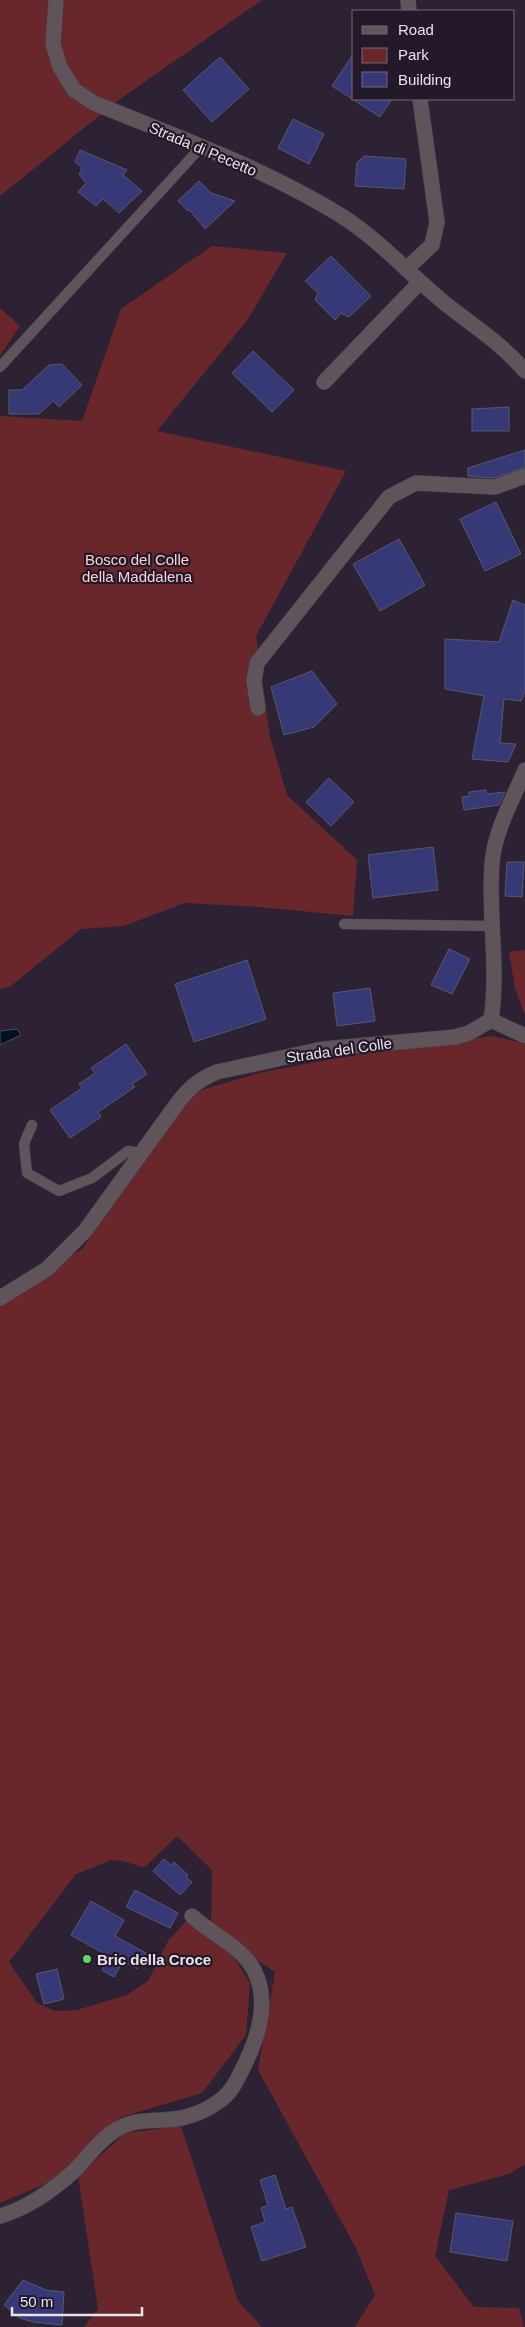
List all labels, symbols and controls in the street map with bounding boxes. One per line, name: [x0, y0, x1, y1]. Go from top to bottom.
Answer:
legend: [352, 10, 515, 100]
text: Road: [398, 21, 434, 38]
text: Park: [398, 46, 429, 63]
text: Building: [398, 71, 451, 88]
street label: Strada di Pecetto: [147, 119, 259, 179]
park label: Bosco del Colle della Maddalena: [82, 551, 193, 585]
street label: Strada del Colle: [285, 1034, 393, 1066]
place label: Bric della Croce: [97, 1951, 211, 1968]
marker: Bric della Croce: [81, 1953, 93, 1965]
scale bar: [12, 2284, 142, 2316]
text: 50 m: [20, 2293, 53, 2310]

